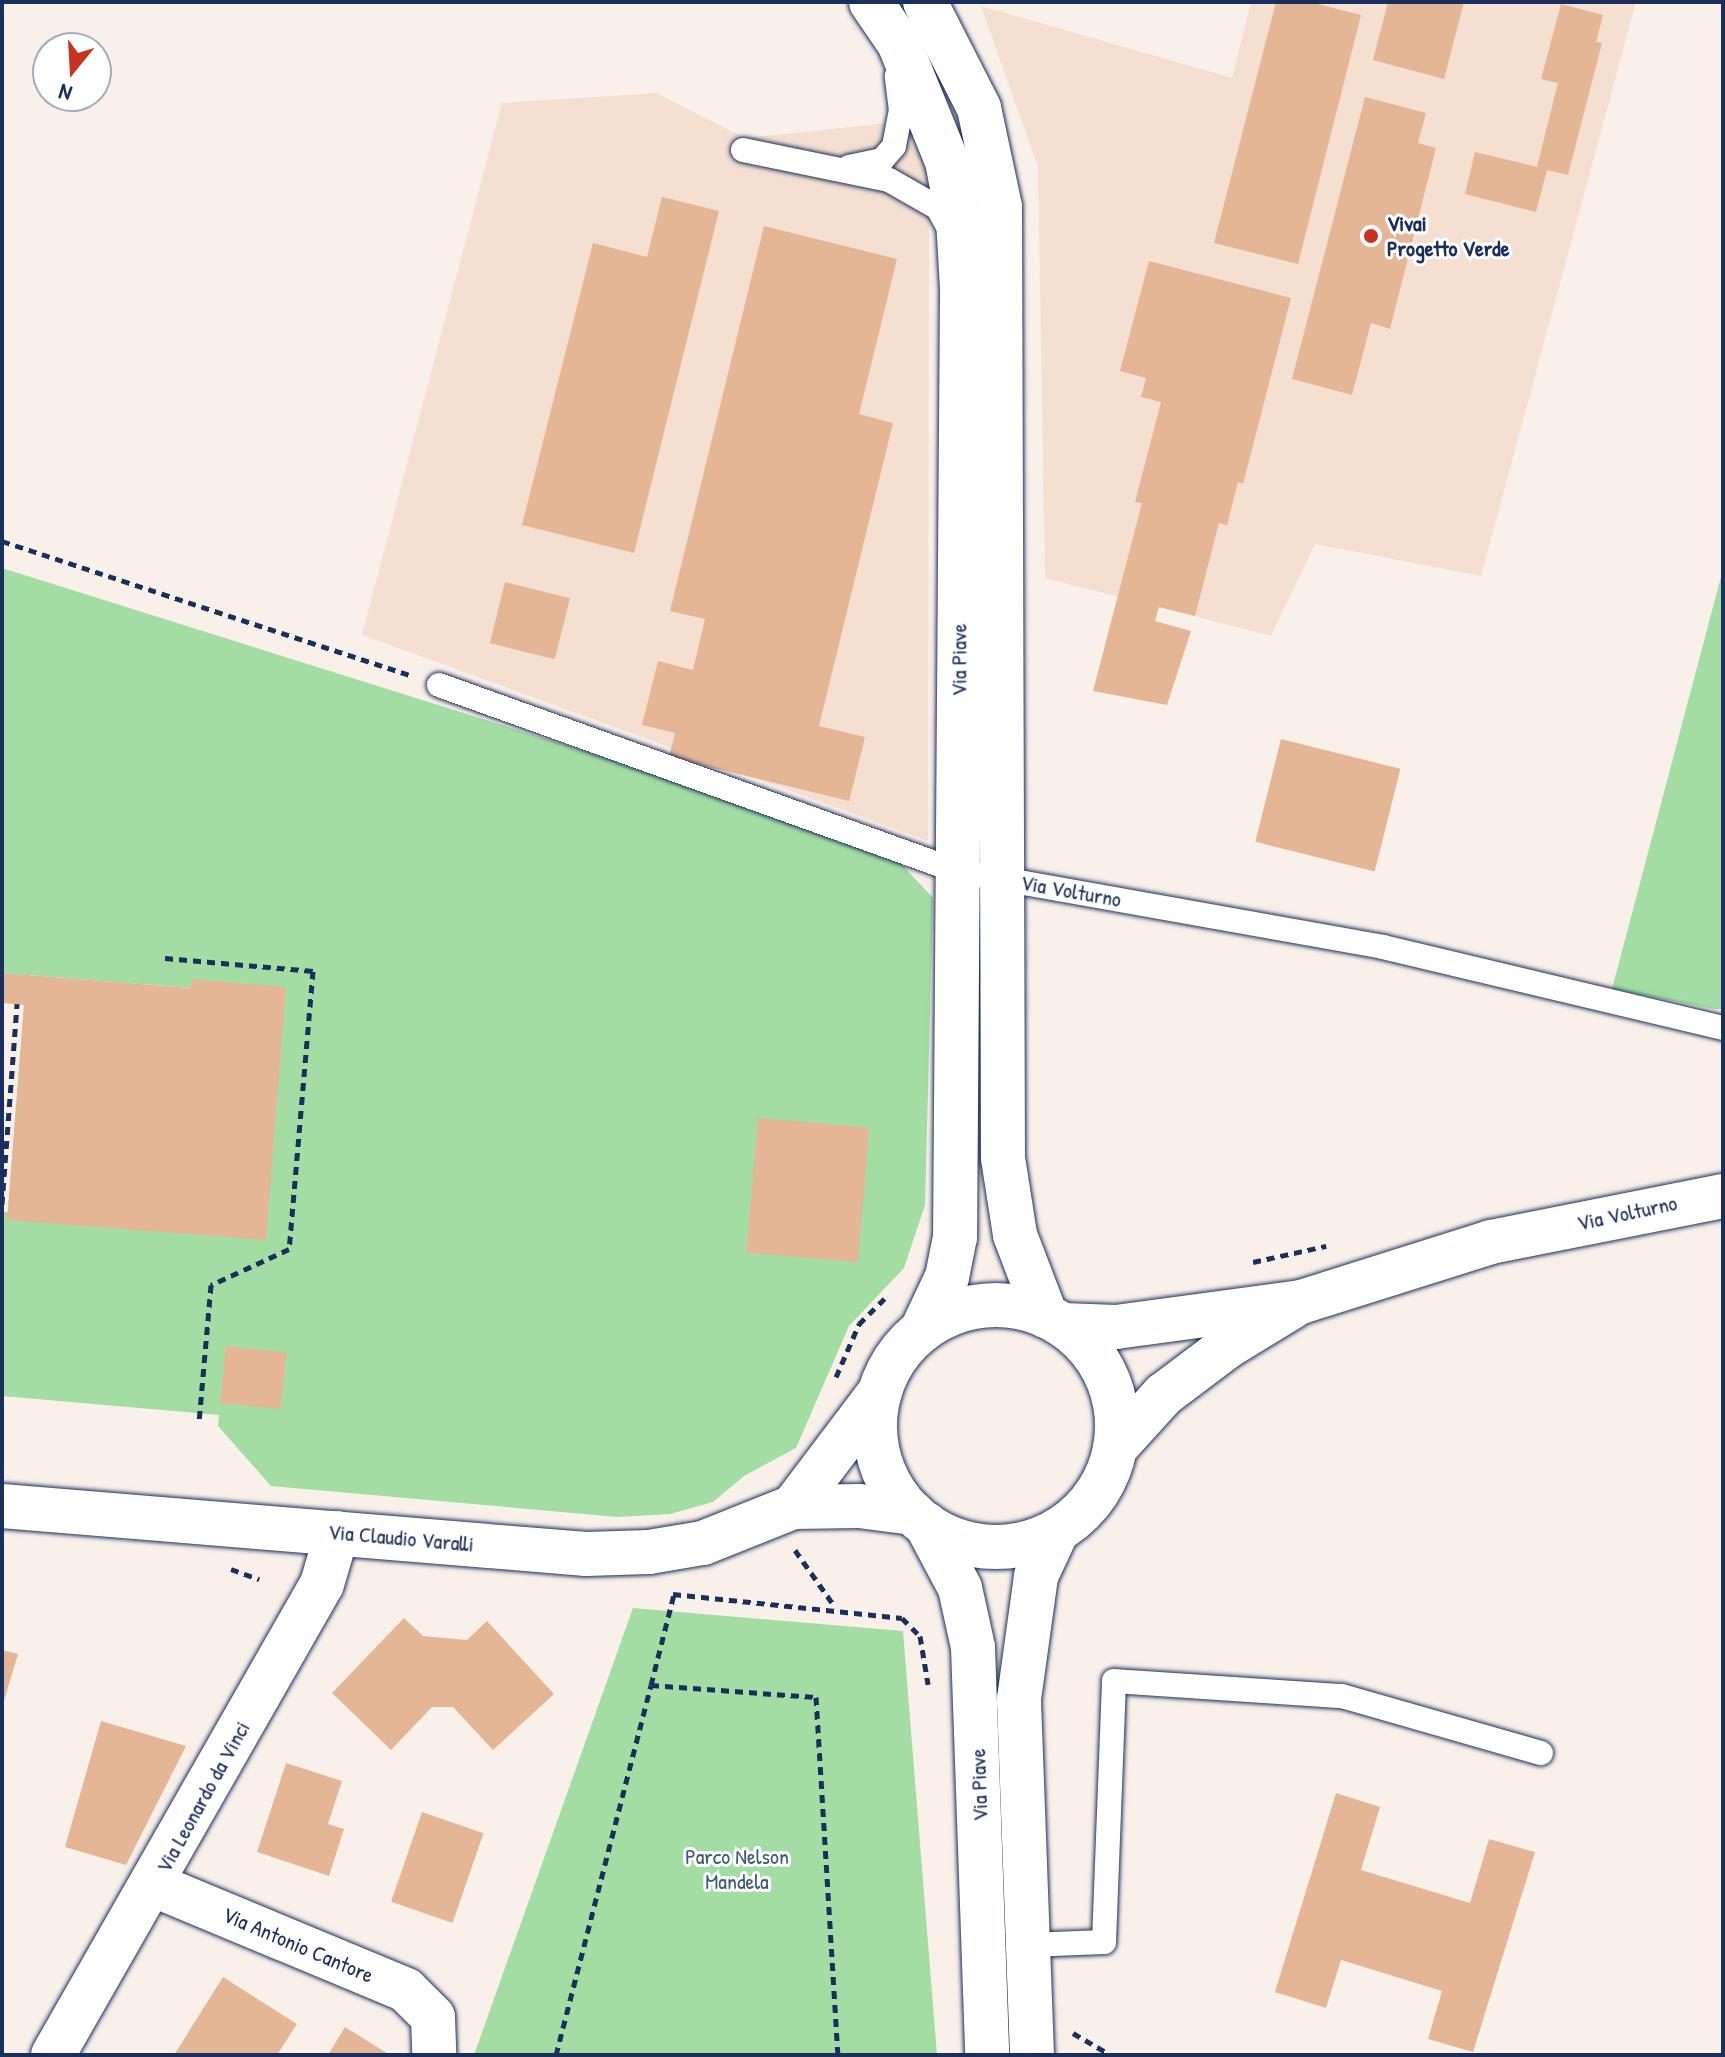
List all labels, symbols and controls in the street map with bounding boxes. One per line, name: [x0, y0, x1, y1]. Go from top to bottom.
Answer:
north arrow: [32, 32, 112, 112]
text: N: [55, 77, 75, 109]
place label: Vivai Progetto Verde: [1387, 210, 1509, 262]
marker: Vivai Progetto Verde: [1362, 227, 1380, 245]
street label: Via Piave: [946, 624, 972, 696]
street label: Via Volturno: [1019, 869, 1123, 913]
street label: Via Volturno: [1575, 1190, 1679, 1236]
street label: Via Claudio Varalli: [327, 1518, 475, 1558]
street label: Via Leonardo da Vinci: [150, 1717, 256, 1877]
street label: Via Piave: [965, 1748, 993, 1822]
park label: Parco Nelson Mandela: [685, 1843, 789, 1894]
street label: Via Antonio Cantore: [219, 1901, 377, 1989]

